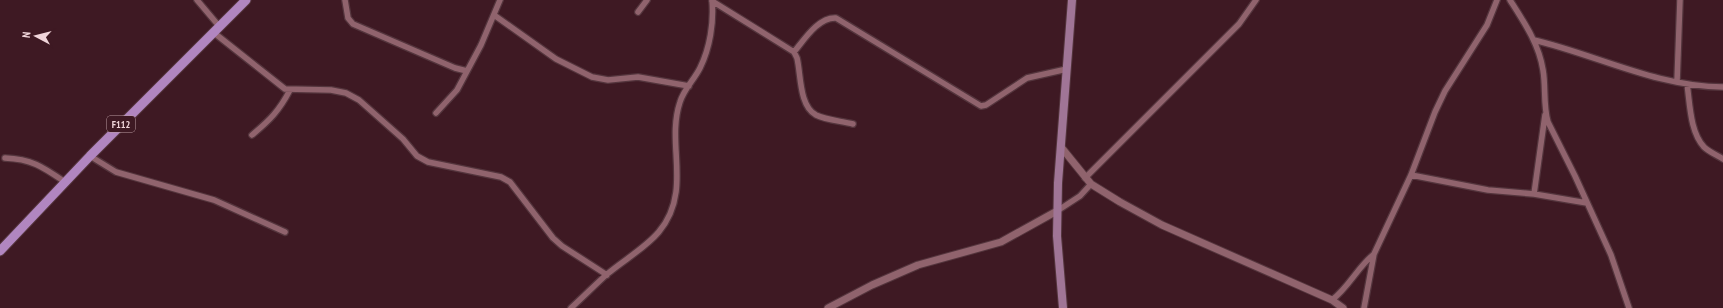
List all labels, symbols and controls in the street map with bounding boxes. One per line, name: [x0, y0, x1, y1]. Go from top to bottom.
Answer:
north arrow: [16, 16, 56, 56]
text: N: [19, 31, 33, 39]
road number: F112: [107, 116, 135, 132]

